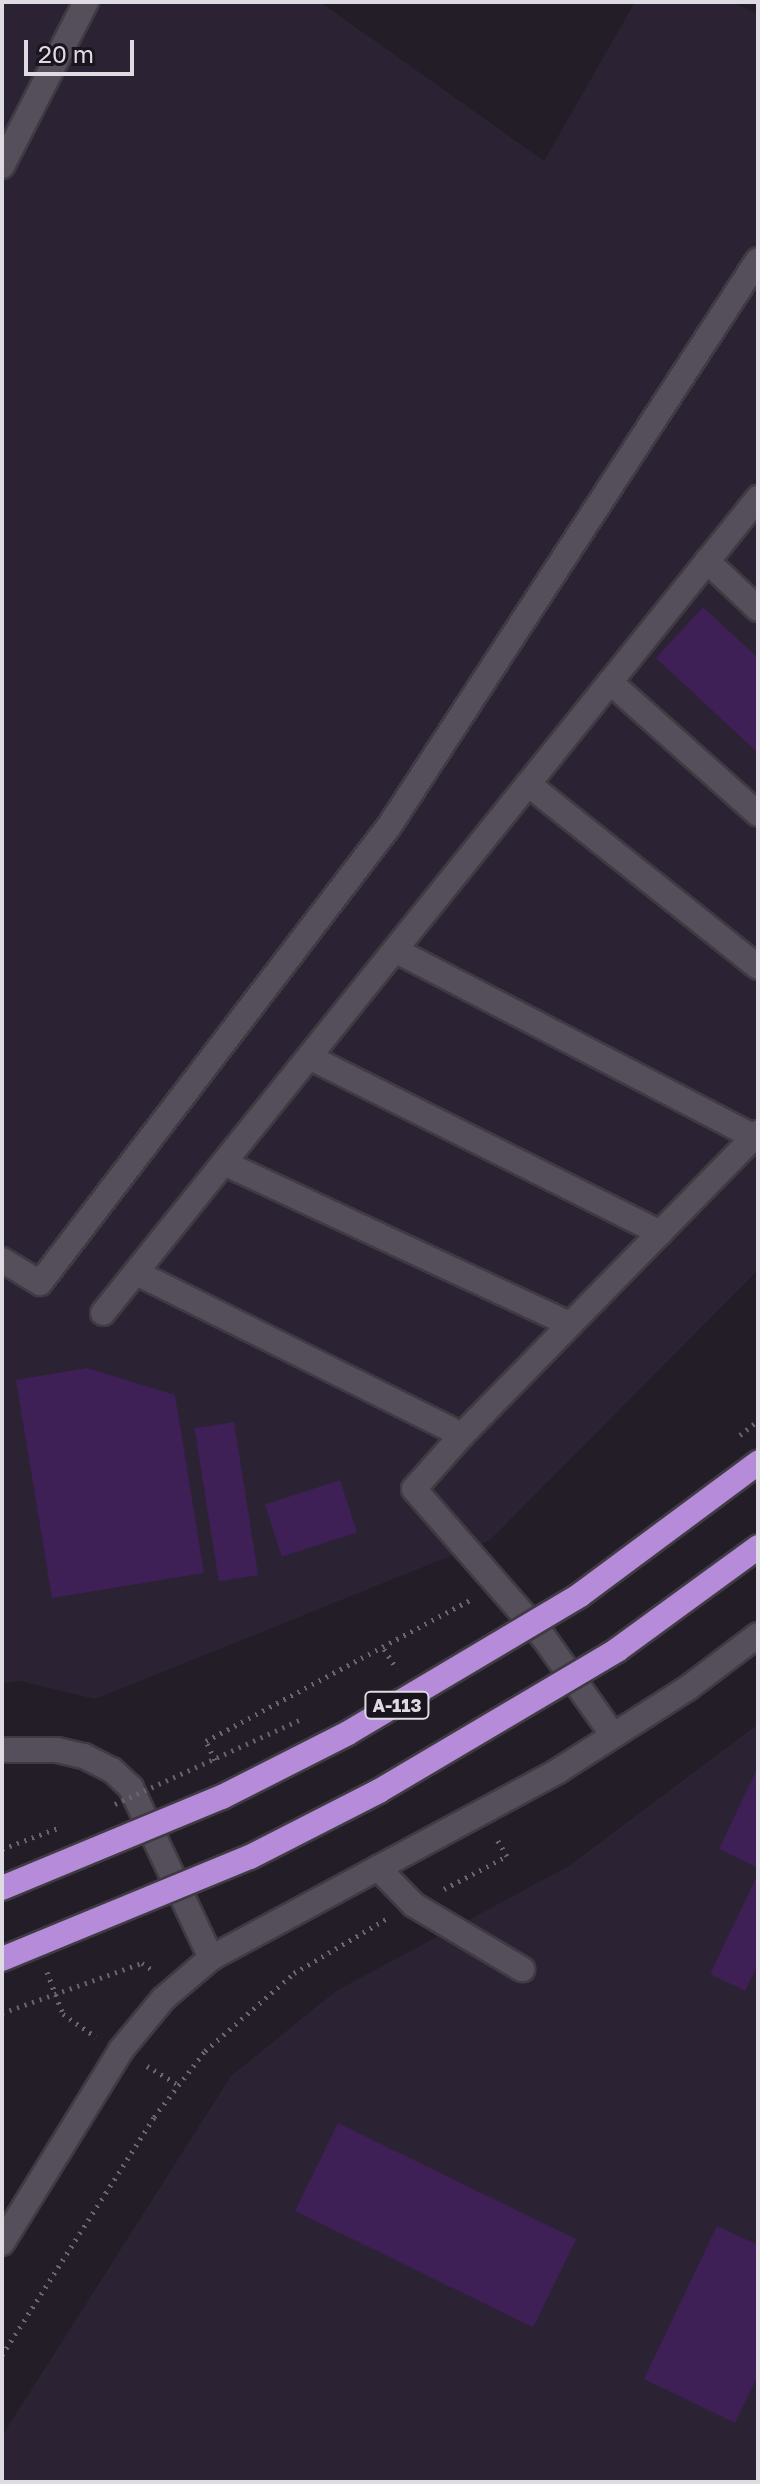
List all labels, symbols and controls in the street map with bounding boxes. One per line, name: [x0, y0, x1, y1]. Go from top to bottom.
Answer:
scale bar: [28, 24, 138, 74]
text: 20 m: [38, 39, 94, 68]
road number: А-113: [363, 1691, 431, 1719]

